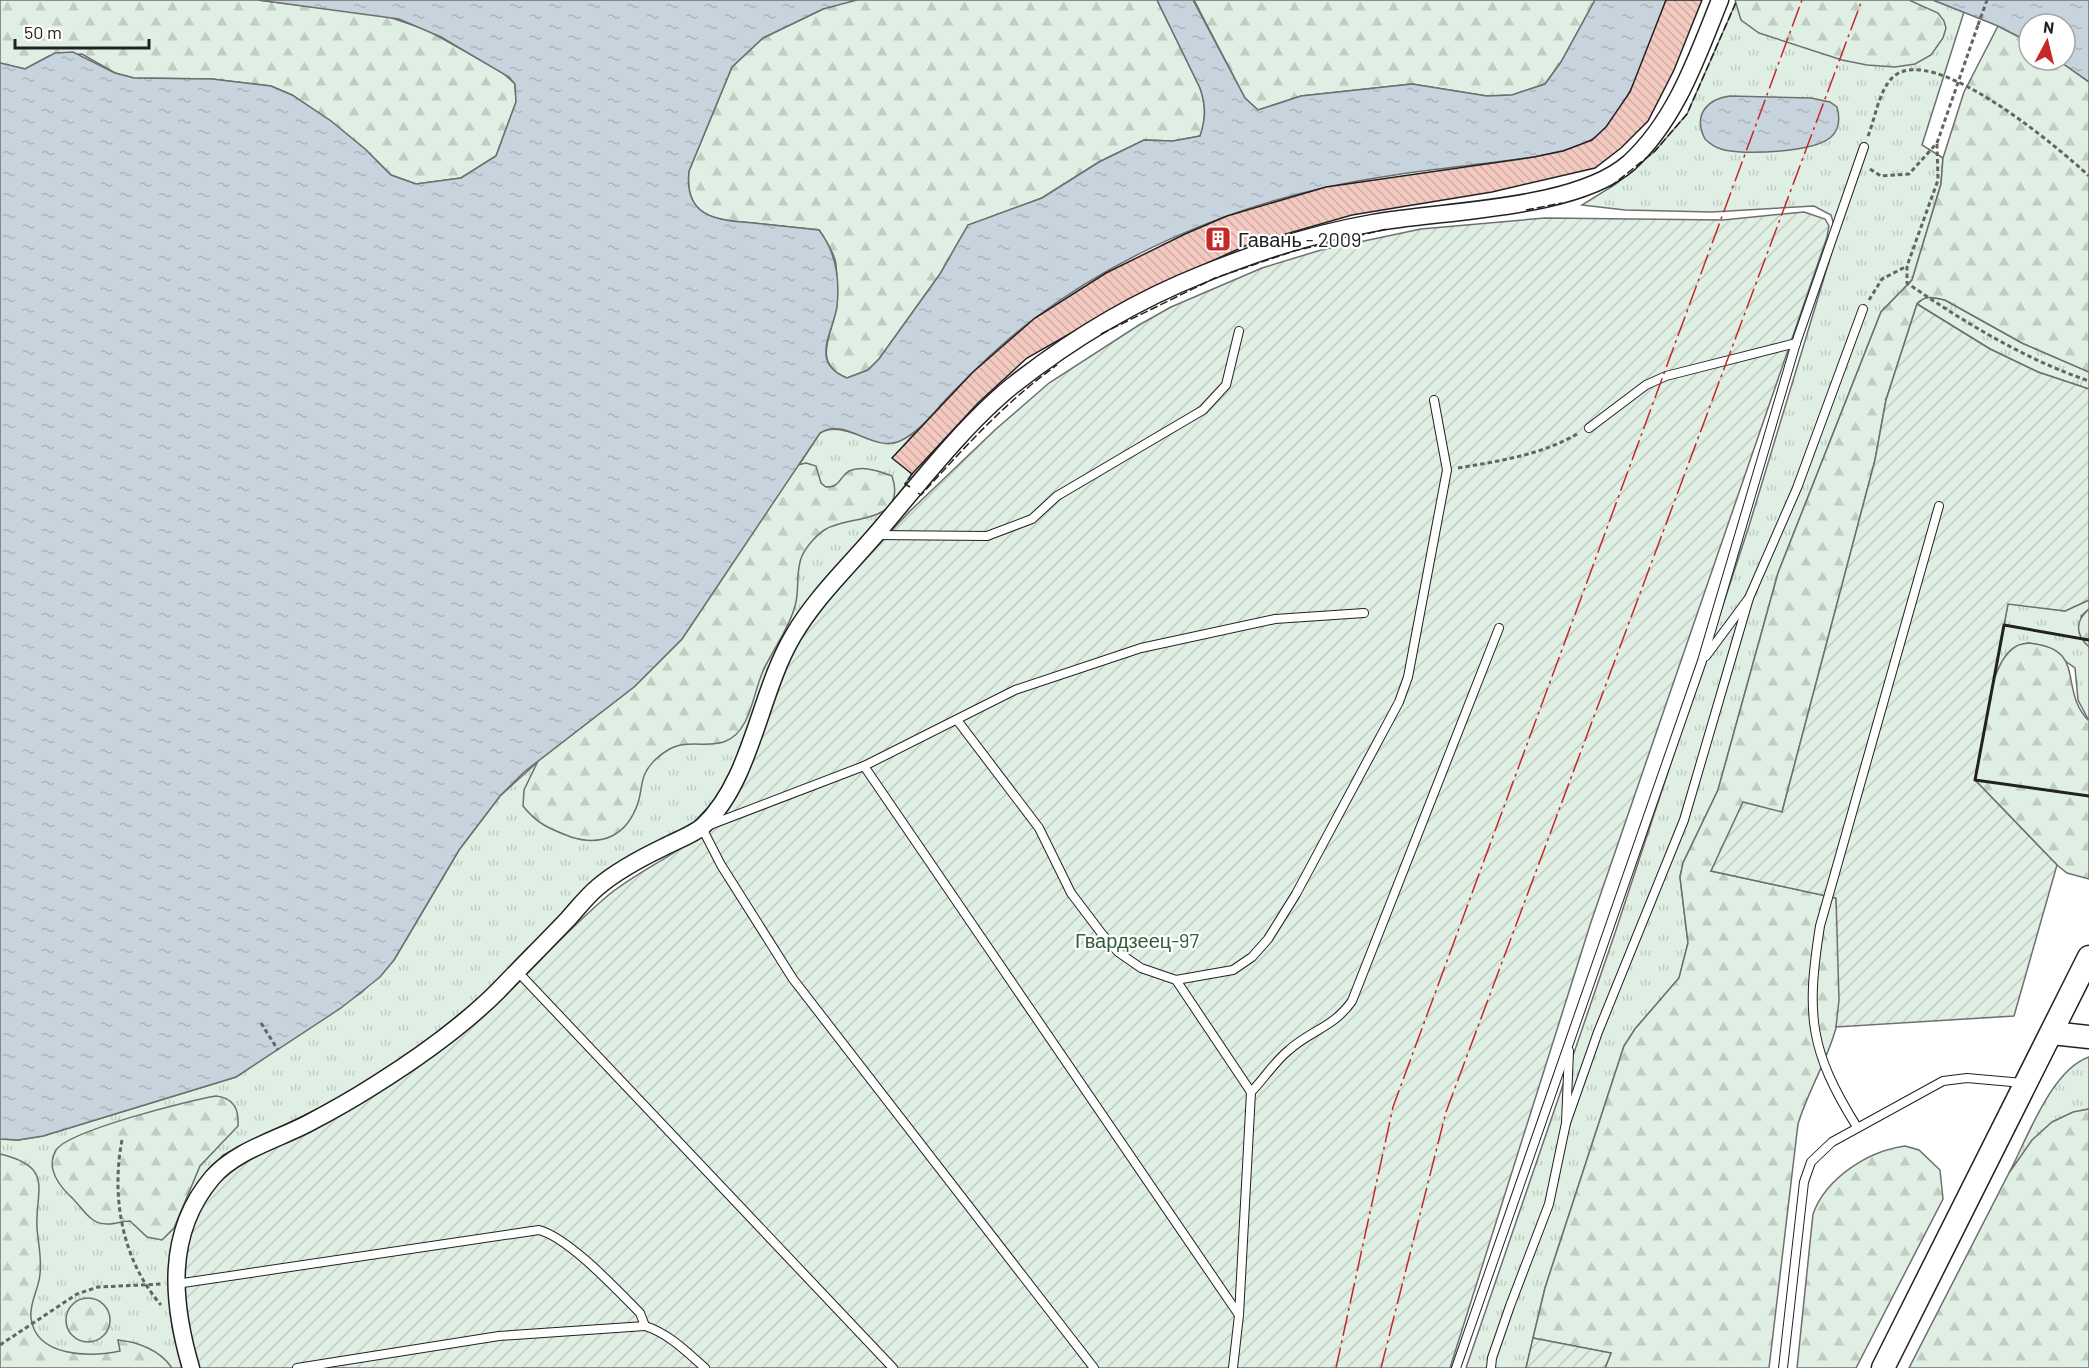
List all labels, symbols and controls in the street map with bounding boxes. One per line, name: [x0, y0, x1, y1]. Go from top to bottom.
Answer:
scale bar: [15, 12, 148, 50]
north arrow: [2017, 12, 2077, 72]
text: N: [2042, 17, 2055, 37]
text: 50 m: [24, 21, 62, 43]
building icon: Гавань - 2009: [1203, 224, 1233, 254]
place label: Гавань - 2009: [1238, 227, 1361, 251]
park label: Гвардзеец-97: [1075, 928, 1200, 952]

